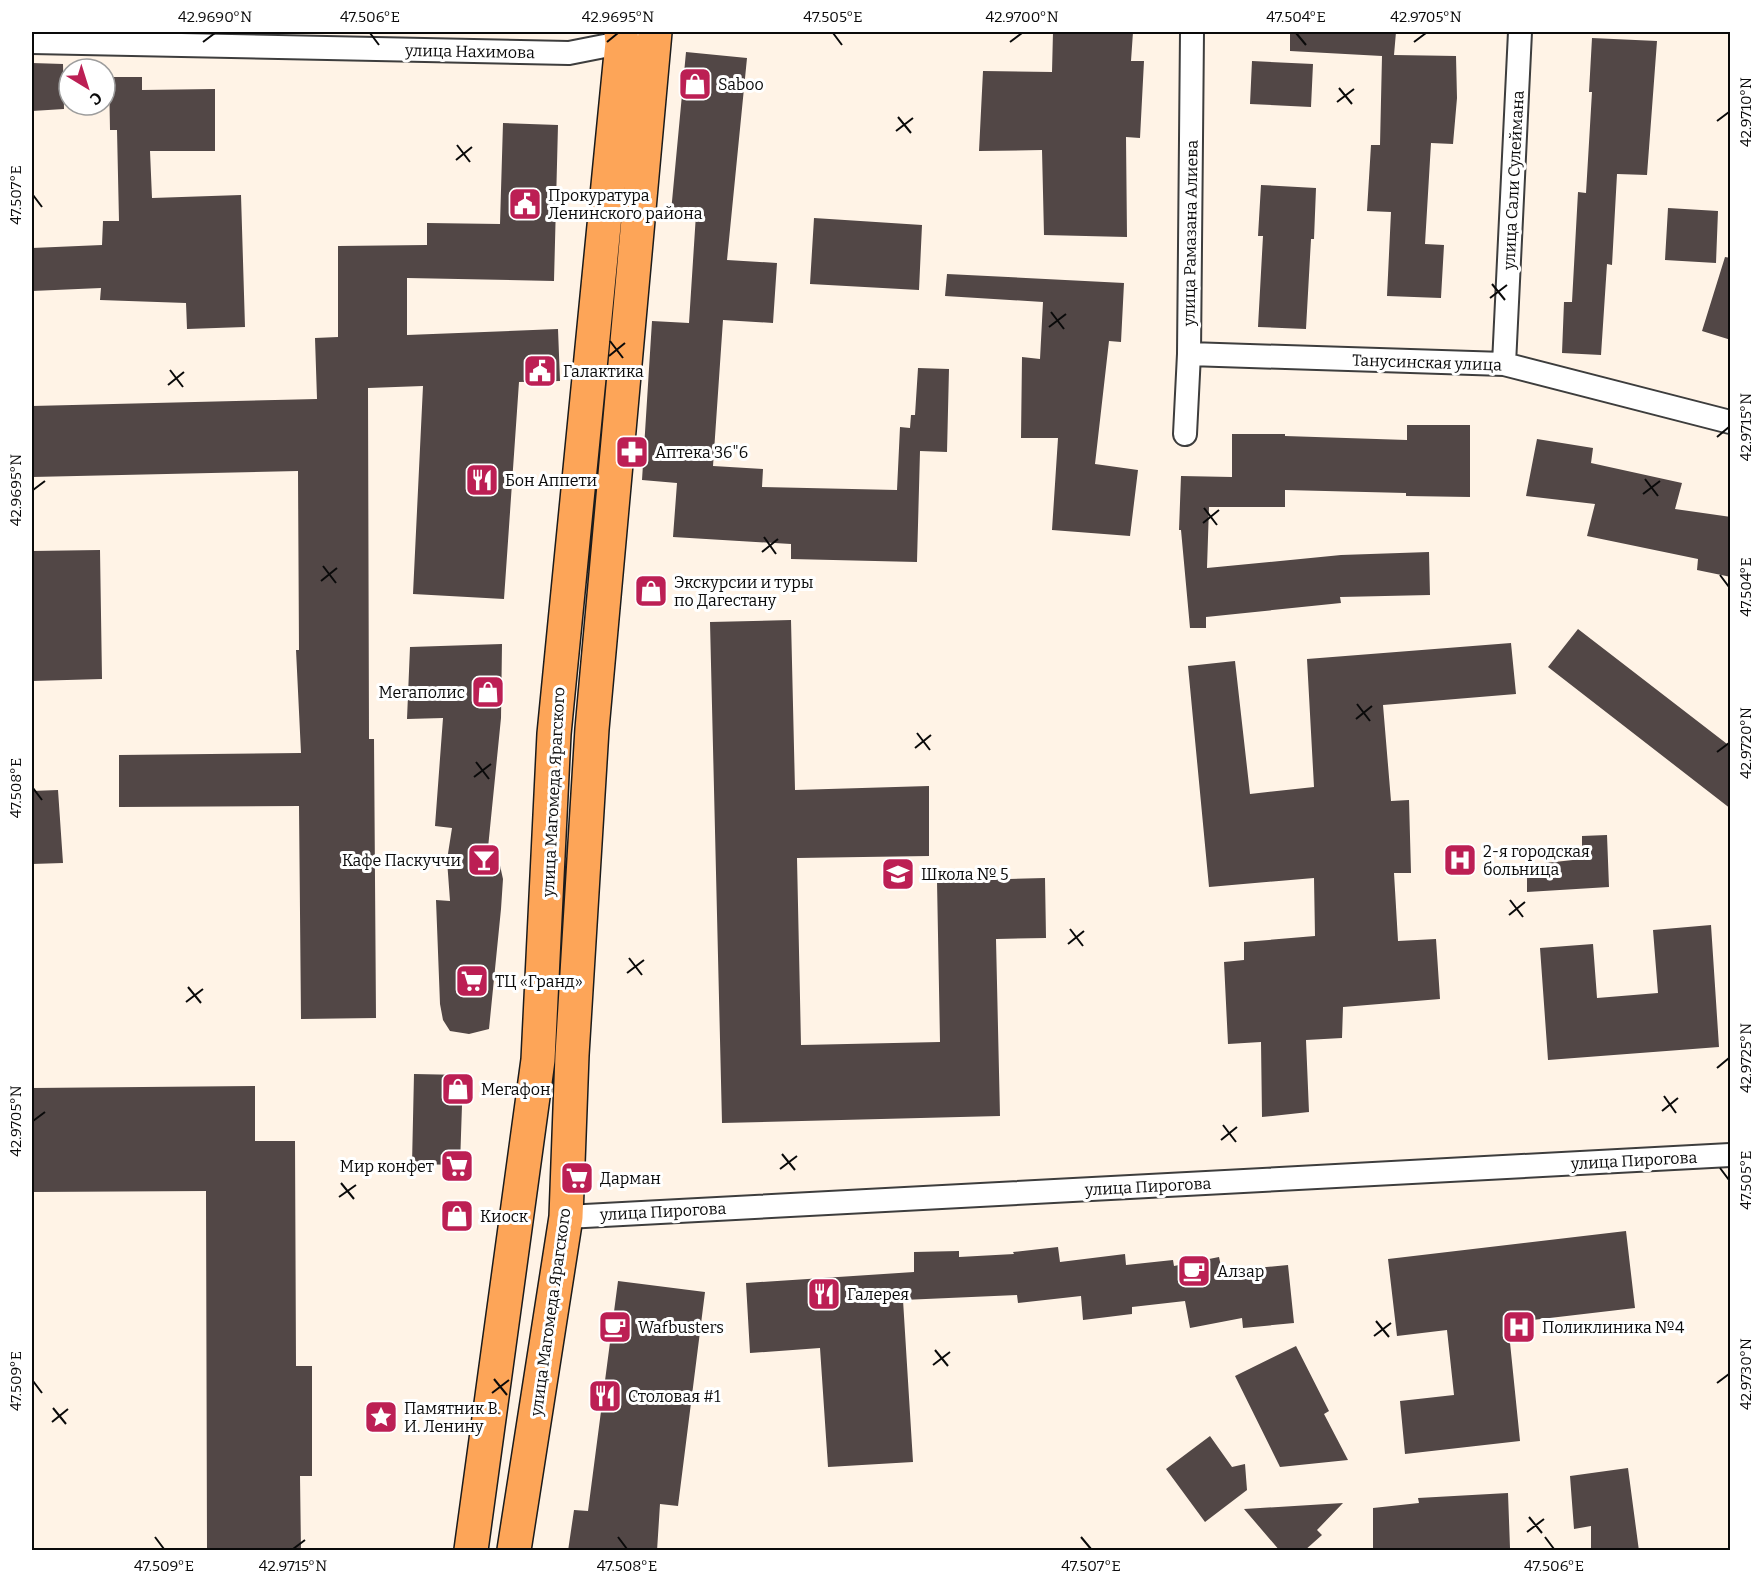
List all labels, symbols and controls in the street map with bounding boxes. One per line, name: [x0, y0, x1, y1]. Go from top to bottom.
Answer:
text: 42.9690°N: [178, 8, 252, 26]
text: 47.506°E: [340, 8, 400, 26]
text: 42.9695°N: [582, 8, 654, 26]
text: 47.505°E: [803, 8, 863, 26]
text: 42.9700°N: [985, 8, 1059, 26]
text: 47.504°E: [1266, 8, 1326, 26]
text: 42.9705°N: [1390, 8, 1462, 26]
street label: улица Нахимова: [404, 41, 535, 62]
north arrow: [57, 57, 117, 117]
shop icon: Saboo: [677, 66, 713, 102]
place label: Saboo: [718, 75, 764, 94]
text: 42.9710°N: [1737, 77, 1755, 147]
text: С: [86, 88, 106, 109]
street label: улица Сали Сулеймана: [1499, 90, 1528, 271]
street label: улица Рамазана Алиева: [1179, 140, 1202, 327]
text: 47.507°E: [7, 165, 25, 225]
public building icon: Прокуратура Ленинского района: [507, 186, 543, 222]
place label: Прокуратура Ленинского района: [548, 186, 703, 223]
street label: Танусинская улица: [1352, 350, 1502, 375]
public building icon: Галактика: [522, 353, 558, 389]
place label: Галактика: [563, 362, 644, 381]
text: 42.9715°N: [1737, 393, 1755, 461]
pharmacy icon: Аптека 36"6: [614, 434, 650, 470]
place label: Аптека 36"6: [655, 443, 748, 462]
text: 42.9695°N: [7, 454, 25, 526]
restaurant icon: Бон Аппети: [464, 462, 500, 498]
place label: Бон Аппети: [505, 471, 597, 490]
text: 47.504°E: [1737, 557, 1755, 617]
shop icon: Экскурсии и туры по Дагестану: [633, 573, 669, 609]
place label: Экскурсии и туры по Дагестану: [674, 573, 814, 610]
shop icon: Мегаполис: [470, 674, 506, 710]
place label: Мегаполис: [379, 683, 465, 702]
street label: улица Магомеда Ярагского: [538, 687, 568, 898]
text: 42.9720°N: [1737, 707, 1755, 779]
text: 47.508°E: [7, 758, 25, 818]
bar icon: Кафе Паскуччи: [466, 842, 502, 878]
hospital icon: 2-я городская больница: [1442, 842, 1478, 878]
place label: 2-я городская больница: [1483, 842, 1590, 879]
place label: Кафе Паскуччи: [342, 851, 461, 870]
school or university icon: Школа № 5: [880, 856, 916, 892]
place label: Школа № 5: [921, 865, 1009, 884]
supermarket icon: ТЦ «Гранд»: [454, 963, 490, 999]
place label: ТЦ «Гранд»: [495, 972, 583, 991]
text: 42.9725°N: [1737, 1023, 1755, 1093]
shop icon: Мегафон: [440, 1071, 476, 1107]
place label: Мегафон: [481, 1080, 551, 1099]
text: 42.9705°N: [7, 1085, 25, 1157]
supermarket icon: Мир конфет: [439, 1148, 475, 1184]
street label: улица Пирогова: [1569, 1148, 1698, 1173]
text: 47.505°E: [1737, 1150, 1755, 1210]
place label: Мир конфет: [340, 1157, 434, 1176]
supermarket icon: Дарман: [559, 1160, 595, 1196]
place label: Дарман: [600, 1169, 661, 1188]
street label: улица Пирогова: [1083, 1174, 1212, 1199]
shop icon: Киоск: [439, 1198, 475, 1234]
street label: улица Пирогова: [598, 1199, 727, 1224]
place label: Киоск: [480, 1207, 529, 1226]
street label: улица Магомеда Ярагского: [526, 1207, 575, 1418]
cafe icon: Алзар: [1176, 1253, 1212, 1289]
place label: Алзар: [1217, 1262, 1264, 1281]
restaurant icon: Галерея: [806, 1276, 842, 1312]
place label: Галерея: [847, 1285, 909, 1304]
cafe icon: Wafbusters: [597, 1309, 633, 1345]
hospital icon: Поликлиника №4: [1501, 1309, 1537, 1345]
place label: Wafbusters: [638, 1318, 724, 1337]
place label: Поликлиника №4: [1542, 1318, 1685, 1337]
text: 42.9730°N: [1737, 1338, 1755, 1410]
text: 47.509°E: [7, 1351, 25, 1411]
restaurant icon: Столовая #1: [587, 1378, 623, 1414]
place label: Столовая #1: [628, 1387, 721, 1406]
place icon: Памятник В. И. Ленину: [363, 1399, 399, 1435]
place label: Памятник В. И. Ленину: [404, 1399, 501, 1436]
text: 47.509°E: [134, 1557, 194, 1575]
text: 42.9715°N: [259, 1557, 327, 1575]
text: 47.508°E: [597, 1557, 657, 1575]
text: 47.507°E: [1061, 1557, 1121, 1575]
text: 47.506°E: [1524, 1557, 1584, 1575]

